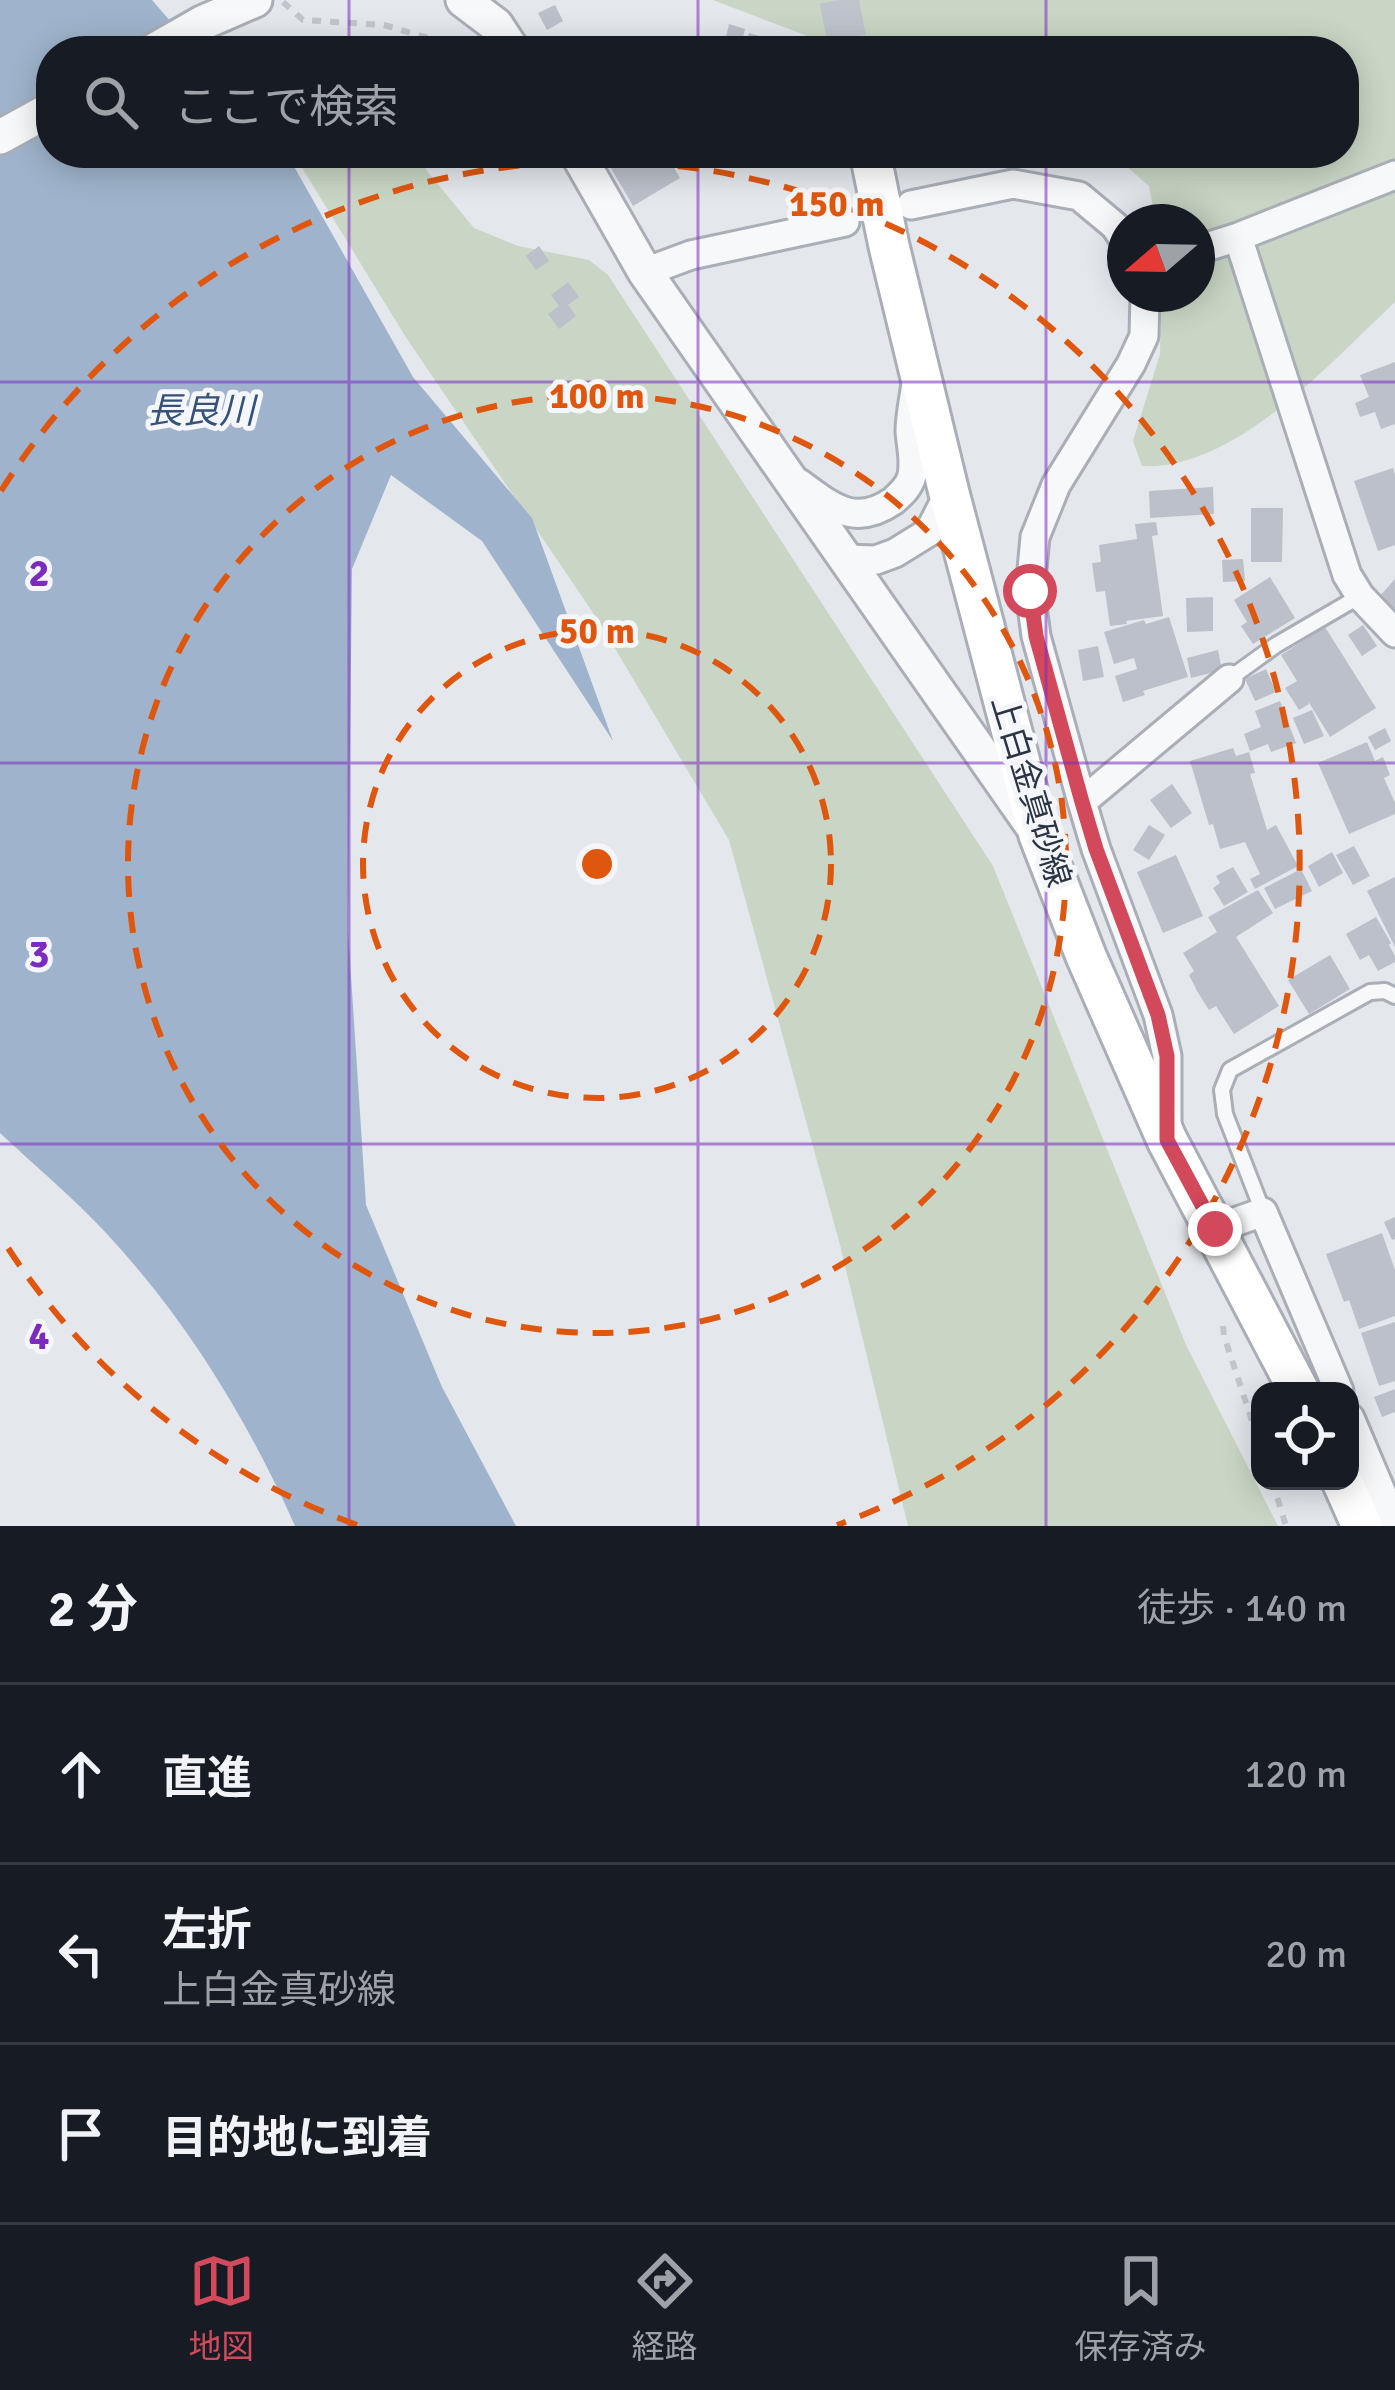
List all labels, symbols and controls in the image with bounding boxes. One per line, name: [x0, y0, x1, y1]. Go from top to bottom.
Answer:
search box: [36, 36, 1359, 168]
icon: search: [78, 69, 144, 135]
text: ここで検索: [174, 80, 399, 135]
text: 150 m: [789, 182, 885, 227]
north arrow: [1107, 204, 1215, 312]
text: 100 m: [549, 374, 645, 419]
water label: 長良川: [147, 389, 259, 434]
text: 2: [28, 549, 50, 597]
route start: [1003, 564, 1057, 618]
text: 50 m: [559, 609, 635, 654]
street label: 上白金真砂線: [982, 691, 1079, 892]
centre of rings: [576, 843, 618, 885]
text: 3: [28, 930, 50, 978]
route end: [1188, 1202, 1242, 1256]
text: 4: [28, 1312, 50, 1360]
map controls: [1251, 1382, 1359, 1490]
button: locate: [1251, 1382, 1359, 1490]
text: 2 分: [48, 1578, 138, 1641]
text: 徒歩 · 140 m: [1137, 1584, 1347, 1632]
icon: ahead: [48, 1741, 114, 1807]
text: 120 m: [1244, 1750, 1347, 1798]
text: 直進: [162, 1751, 252, 1806]
text: 左折: [162, 1903, 252, 1958]
icon: left: [48, 1921, 114, 1987]
text: 20 m: [1265, 1930, 1347, 1978]
text: 上白金真砂線: [162, 1966, 396, 2014]
icon: arrive: [48, 2101, 114, 2167]
text: 目的地に到着: [162, 2111, 432, 2166]
tab: 地図: [189, 2248, 255, 2368]
tab: 経路: [632, 2248, 698, 2368]
tab: 保存済み: [1075, 2248, 1207, 2368]

